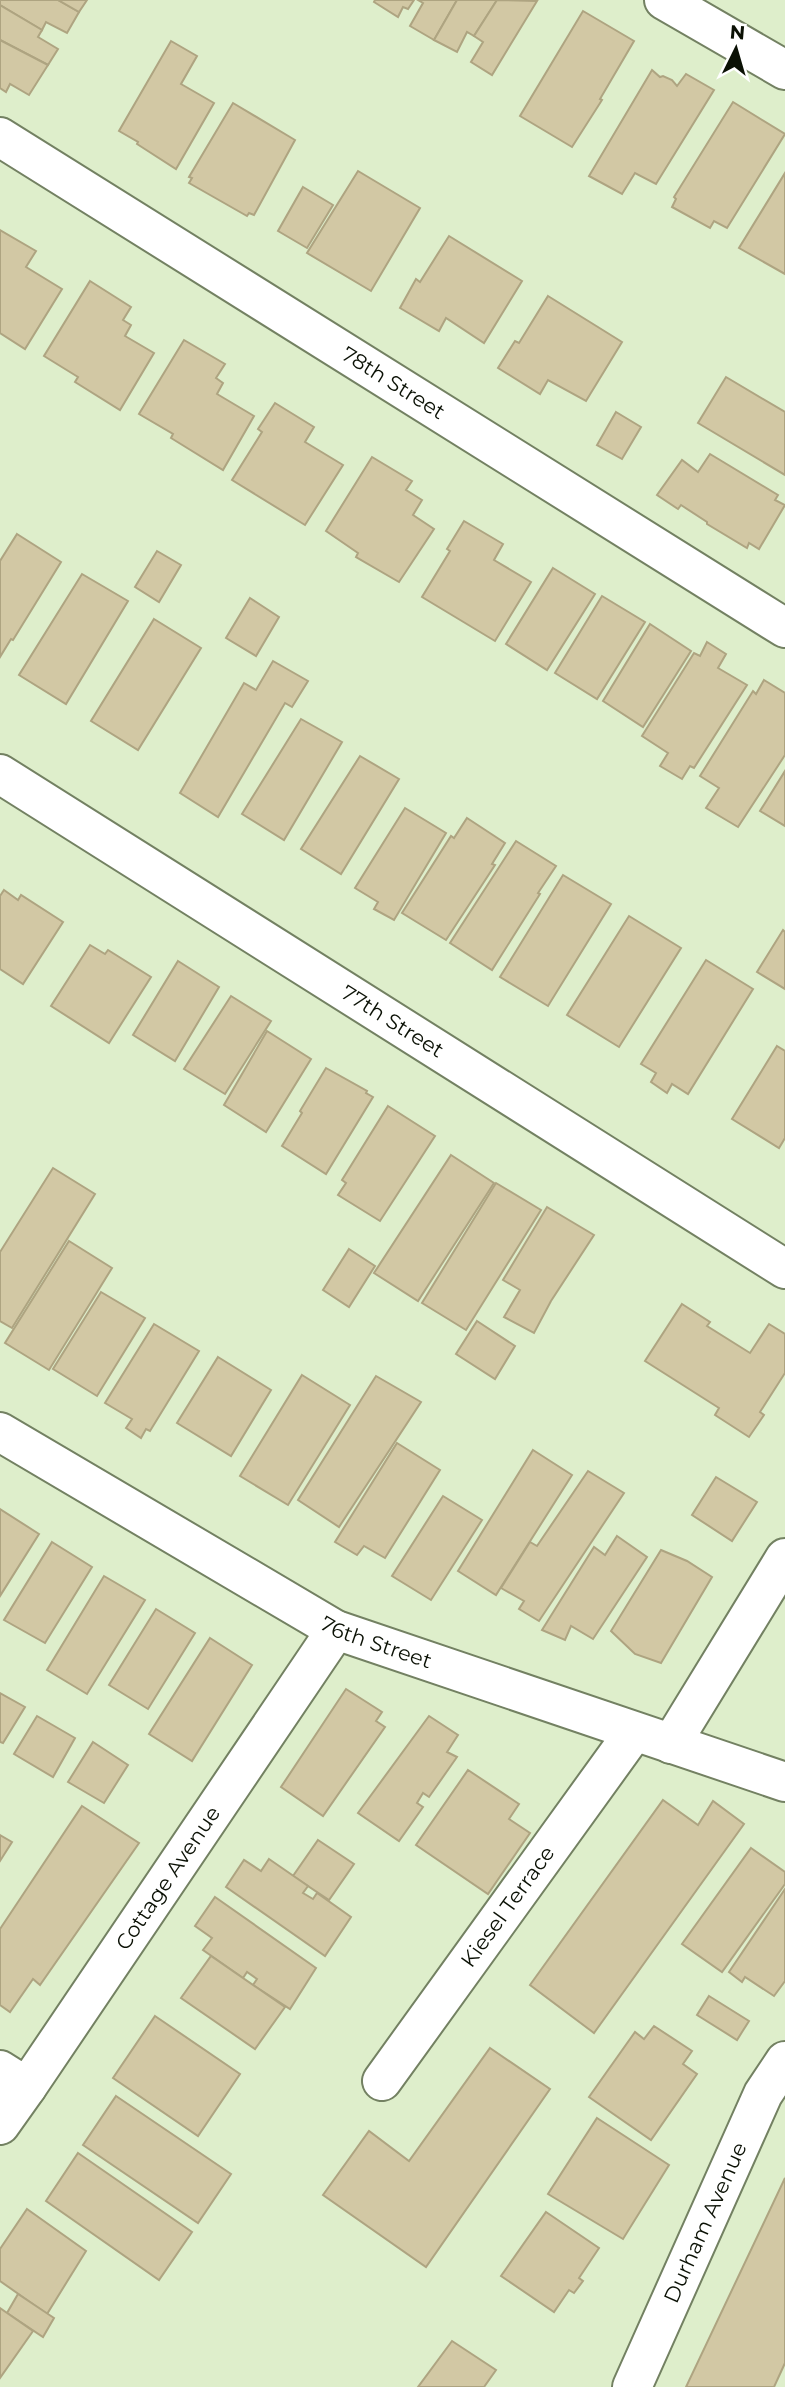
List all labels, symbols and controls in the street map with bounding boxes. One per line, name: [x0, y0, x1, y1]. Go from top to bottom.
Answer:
north arrow: [701, 14, 771, 84]
text: N: [729, 20, 746, 45]
street label: 78th Street: [337, 341, 450, 424]
street label: 77th Street: [337, 980, 449, 1063]
street label: 76th Street: [316, 1611, 435, 1674]
street label: Cottage Avenue: [110, 1801, 225, 1955]
street label: Kiesel Terrace: [455, 1841, 560, 1972]
street label: Durham Avenue: [658, 2138, 752, 2307]

